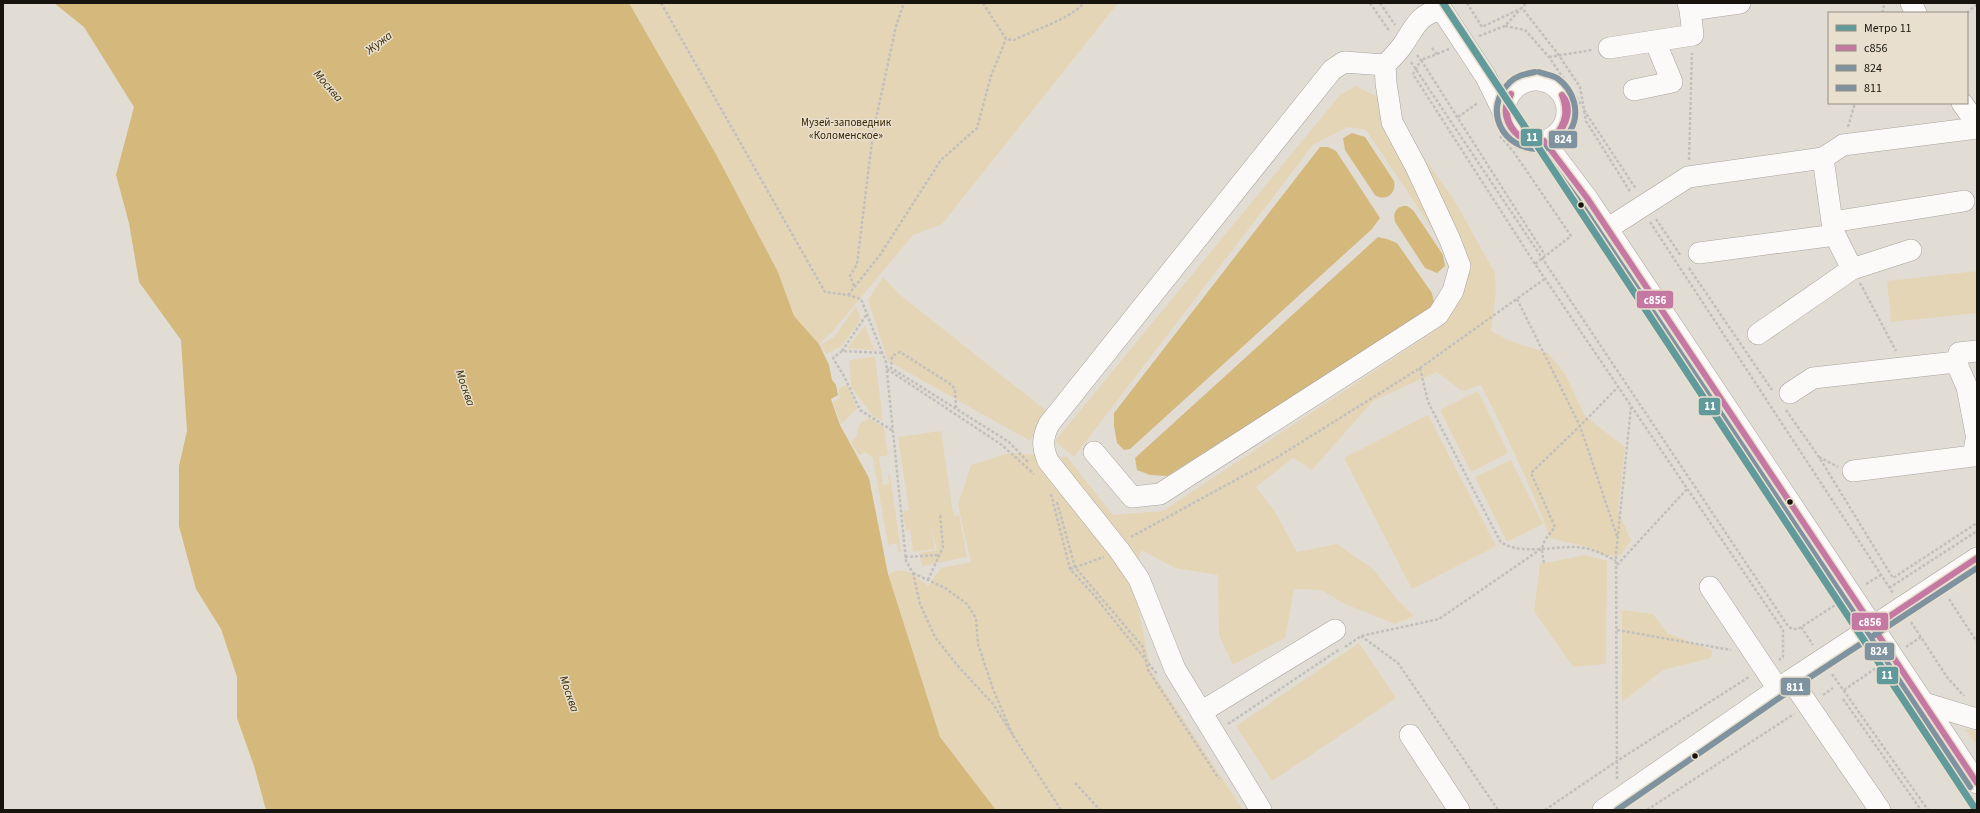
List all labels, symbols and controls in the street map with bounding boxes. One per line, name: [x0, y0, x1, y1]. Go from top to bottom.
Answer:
legend: [1828, 12, 1968, 104]
text: Метро 11: [1864, 20, 1912, 37]
water label: Жужа: [361, 27, 396, 59]
text: с856: [1864, 40, 1887, 57]
text: 824: [1864, 60, 1882, 77]
water label: Москва: [309, 66, 347, 106]
text: 811: [1864, 80, 1882, 97]
park label: Музей-заповедник «Коломенское»: [801, 115, 892, 143]
line badge: 11: [1520, 128, 1543, 147]
text: 11: [1526, 130, 1538, 145]
line badge: 824: [1548, 130, 1578, 149]
text: 824: [1554, 132, 1572, 147]
unlabelled marker: [1576, 200, 1586, 210]
line badge: с856: [1636, 290, 1674, 309]
text: с856: [1644, 293, 1666, 308]
water label: Москва: [451, 367, 479, 409]
line badge: 11: [1698, 397, 1721, 416]
text: 11: [1704, 399, 1716, 414]
unlabelled marker: [1785, 497, 1795, 507]
line badge: с856: [1851, 612, 1889, 631]
text: с856: [1859, 615, 1881, 630]
line badge: 824: [1864, 642, 1895, 661]
text: 824: [1870, 644, 1888, 659]
line badge: 11: [1876, 666, 1899, 685]
text: 11: [1881, 668, 1893, 683]
water label: Москва: [555, 673, 583, 715]
line badge: 811: [1780, 677, 1811, 696]
text: 811: [1786, 680, 1804, 695]
unlabelled marker: [1690, 751, 1700, 761]

